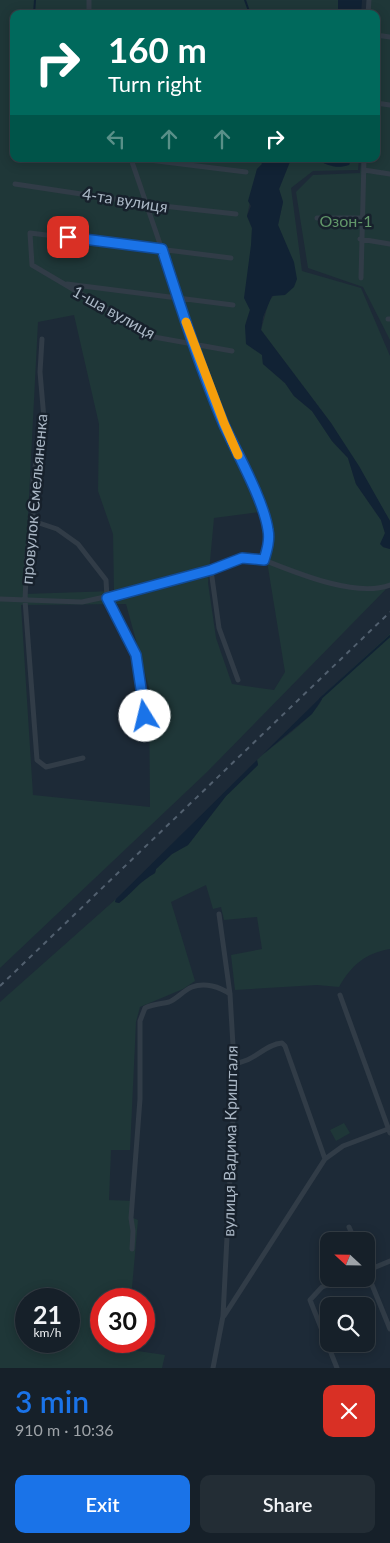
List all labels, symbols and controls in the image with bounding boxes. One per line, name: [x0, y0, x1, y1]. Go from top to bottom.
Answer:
text: 160 m: [108, 28, 207, 70]
icon: right: [25, 30, 90, 95]
text: Turn right: [108, 70, 202, 97]
icon: left: [102, 125, 130, 153]
icon: ahead: [155, 125, 183, 153]
icon: ahead: [208, 125, 236, 153]
icon: right: [261, 125, 289, 153]
street label: 4-та вулиця: [81, 183, 169, 216]
park label: Озон-1: [319, 211, 373, 230]
pin: [47, 216, 89, 258]
icon: arrive: [54, 223, 82, 251]
street label: 1-ша вулиця: [69, 281, 159, 342]
street label: провулок Ємельяненка: [17, 413, 50, 585]
position arrow: [118, 689, 170, 741]
street label: вулиця Вадима Кришталя: [218, 1045, 241, 1237]
north arrow: [320, 1232, 375, 1288]
map controls: [320, 1232, 375, 1352]
speed limit sign: 30: [90, 1288, 155, 1353]
button: search: [320, 1297, 375, 1352]
text: 21: [33, 1299, 62, 1329]
text: km/h: [33, 1325, 62, 1340]
text: 3 min: [15, 1383, 89, 1419]
button: close: [323, 1385, 375, 1437]
text: 910 m · 10:36: [15, 1420, 114, 1439]
button: Exit: [15, 1475, 190, 1533]
button: Share: [200, 1475, 375, 1533]

